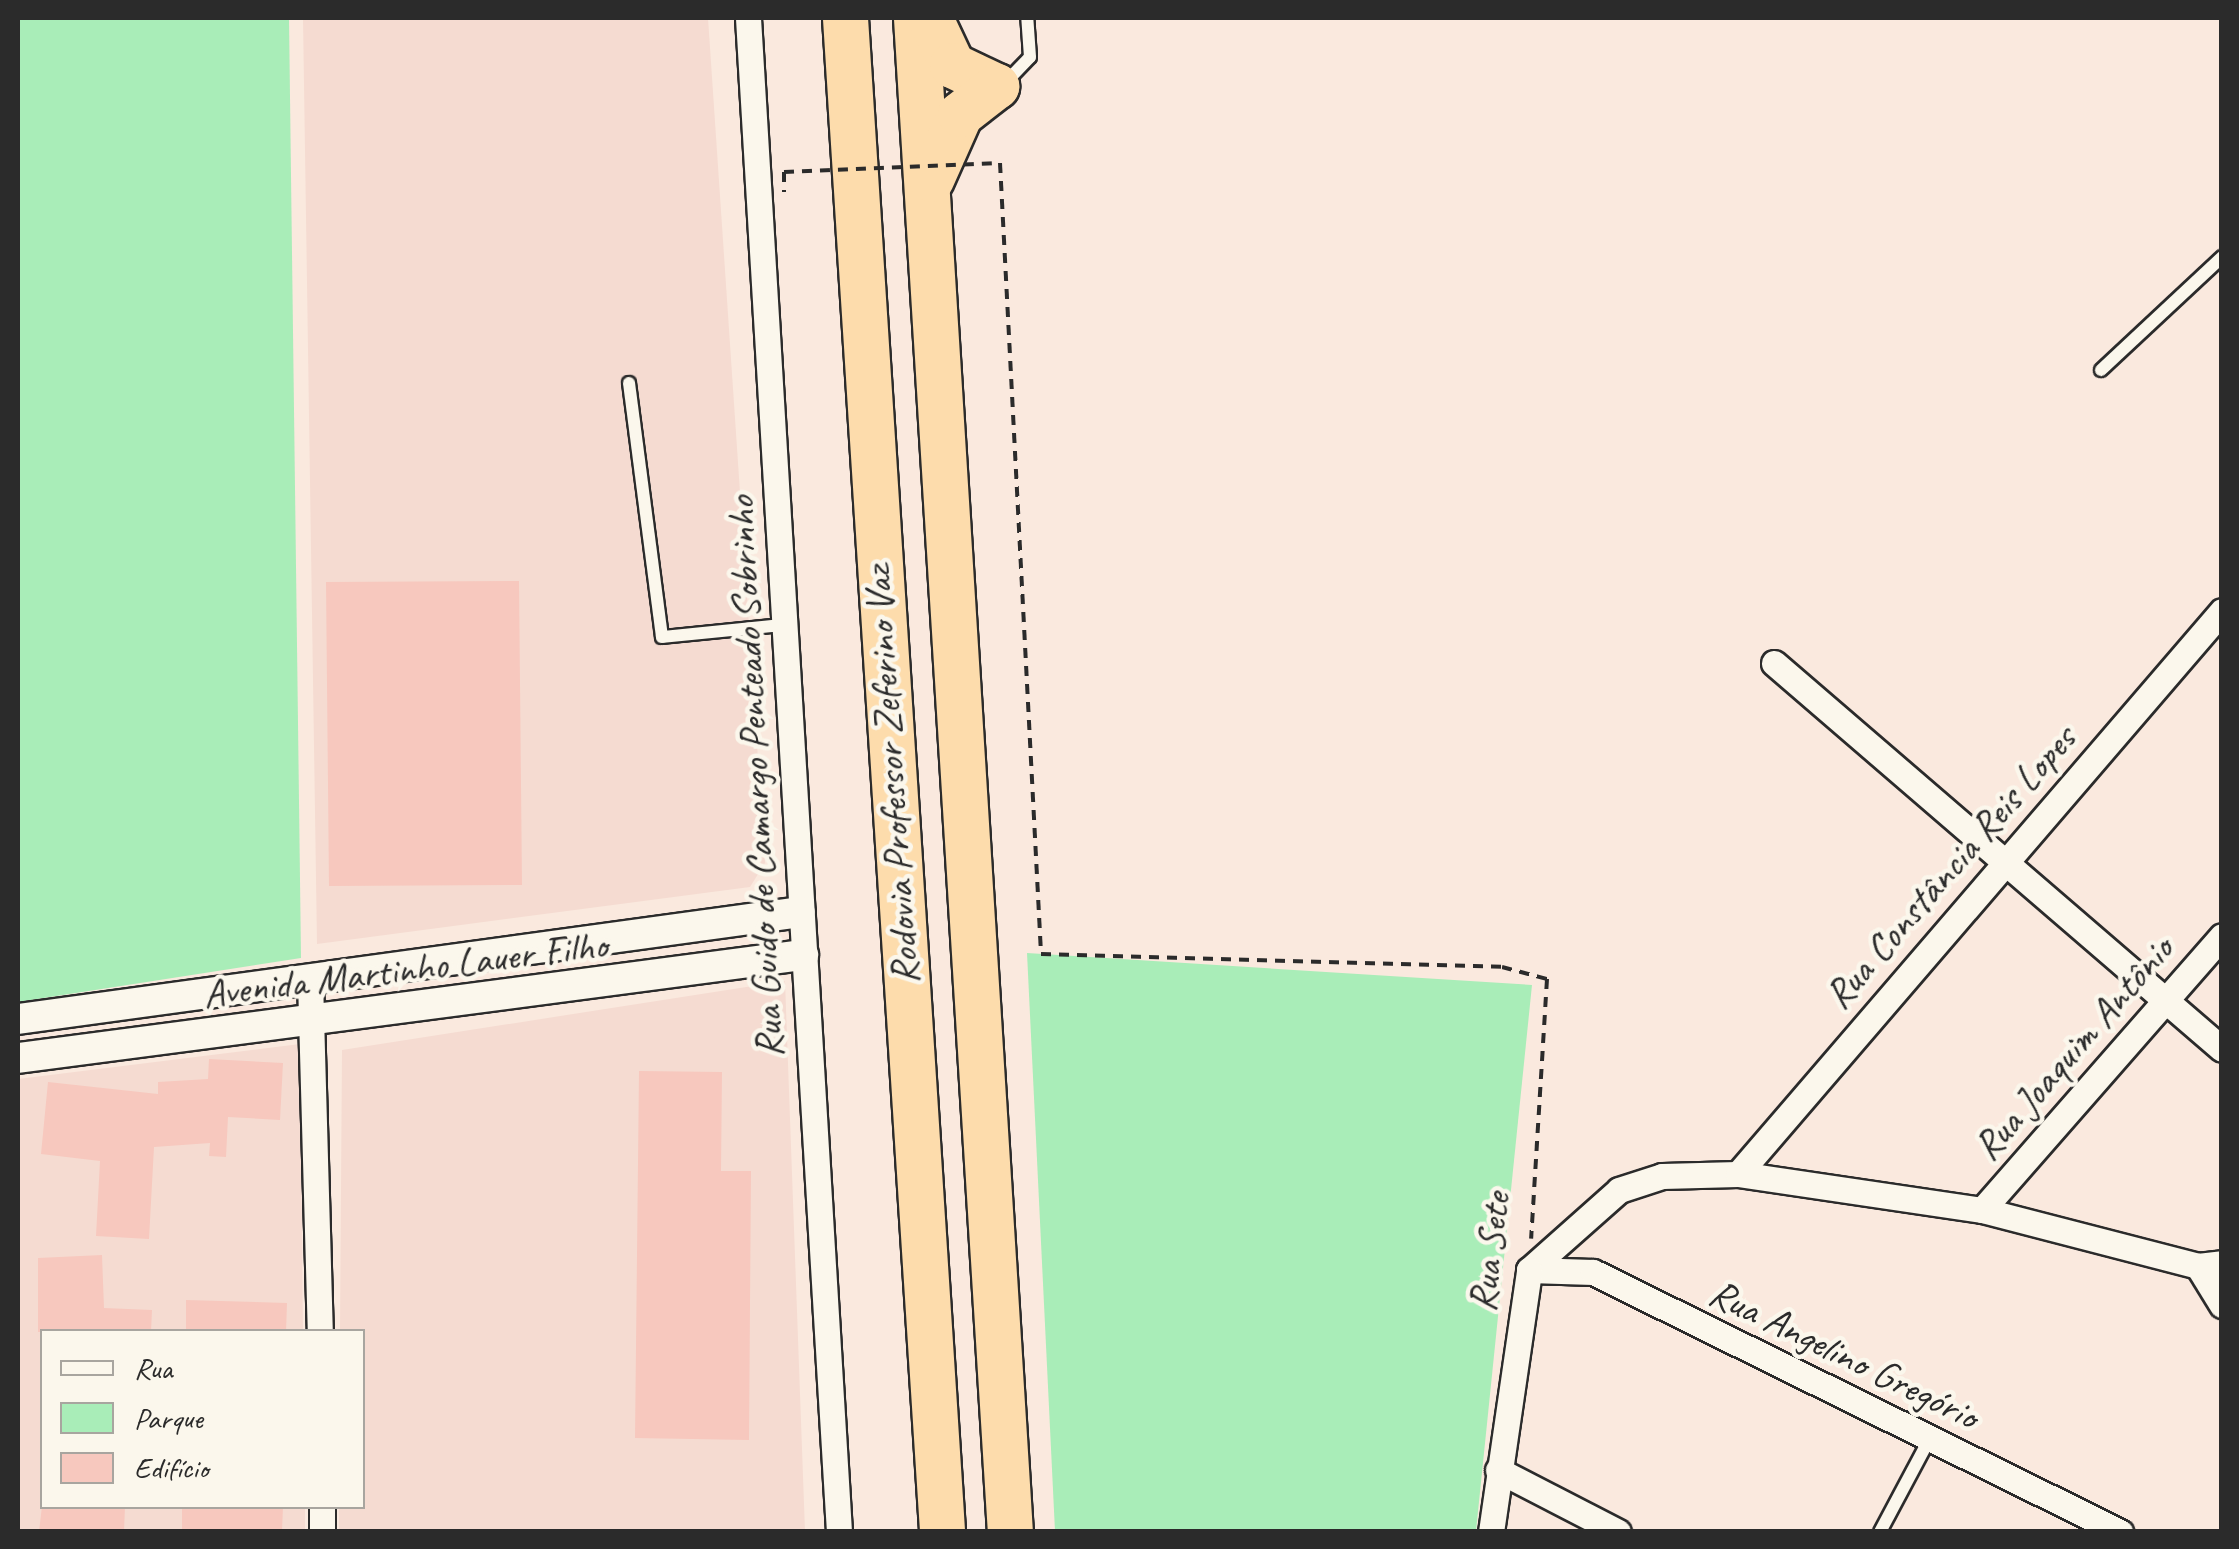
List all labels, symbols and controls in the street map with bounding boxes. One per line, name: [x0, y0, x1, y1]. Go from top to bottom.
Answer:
street label: Rua Guido de Camargo Penteado Sobrinho: [716, 495, 794, 1059]
street label: Rodovia Professor Zeferino Vaz: [852, 565, 930, 985]
street label: Rua Constância Reis Lopes: [1814, 716, 2086, 1018]
street label: Avenida Martinho Lauer Filho: [200, 920, 610, 1018]
street label: Rua Joaquim Antônio: [1963, 927, 2183, 1169]
street label: Rua Sete: [1458, 1190, 1520, 1314]
street label: Rua Angelino Gregório: [1702, 1268, 1986, 1440]
legend: [40, 1329, 365, 1509]
text: Rua: [134, 1349, 172, 1387]
text: Parque: [134, 1399, 203, 1437]
text: Edifício: [134, 1449, 208, 1487]

